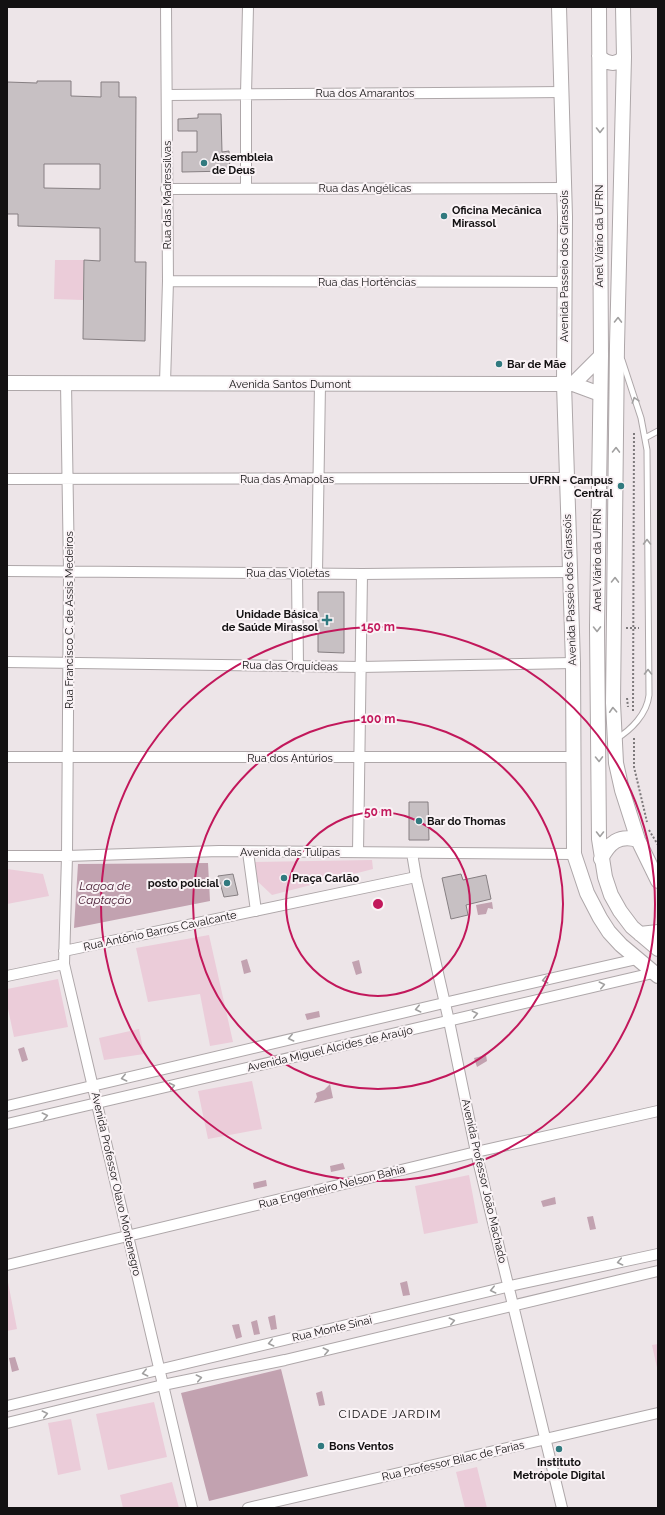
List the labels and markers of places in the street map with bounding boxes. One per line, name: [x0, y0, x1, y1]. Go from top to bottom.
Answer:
place label: Assembleia de Deus: [212, 151, 273, 177]
marker: Assembleia de Deus: [199, 158, 209, 168]
place label: Oficina Mecânica Mirassol: [452, 204, 542, 230]
marker: Oficina Mecânica Mirassol: [439, 211, 449, 221]
place label: Bar de Mãe: [507, 358, 567, 371]
marker: Bar de Mãe: [494, 359, 504, 369]
place label: UFRN - Campus Central: [530, 474, 614, 500]
marker: UFRN - Campus Central: [616, 481, 626, 491]
place label: Unidade Básica de Saúde Mirassol: [222, 608, 318, 634]
marker: Unidade Básica de Saúde Mirassol: [321, 614, 333, 626]
place label: Bar do Thomas: [427, 815, 506, 828]
marker: Bar do Thomas: [414, 816, 424, 826]
place label: Praça Carlão: [292, 872, 359, 885]
marker: Praça Carlão: [279, 873, 289, 883]
place label: posto policial: [148, 877, 220, 890]
marker: posto policial: [222, 878, 232, 888]
centre of rings: [371, 897, 385, 911]
place label: Bons Ventos: [329, 1440, 394, 1453]
marker: Bons Ventos: [316, 1441, 326, 1451]
marker: Instituto Metrópole Digital: [554, 1444, 564, 1454]
place label: Instituto Metrópole Digital: [513, 1456, 605, 1482]

